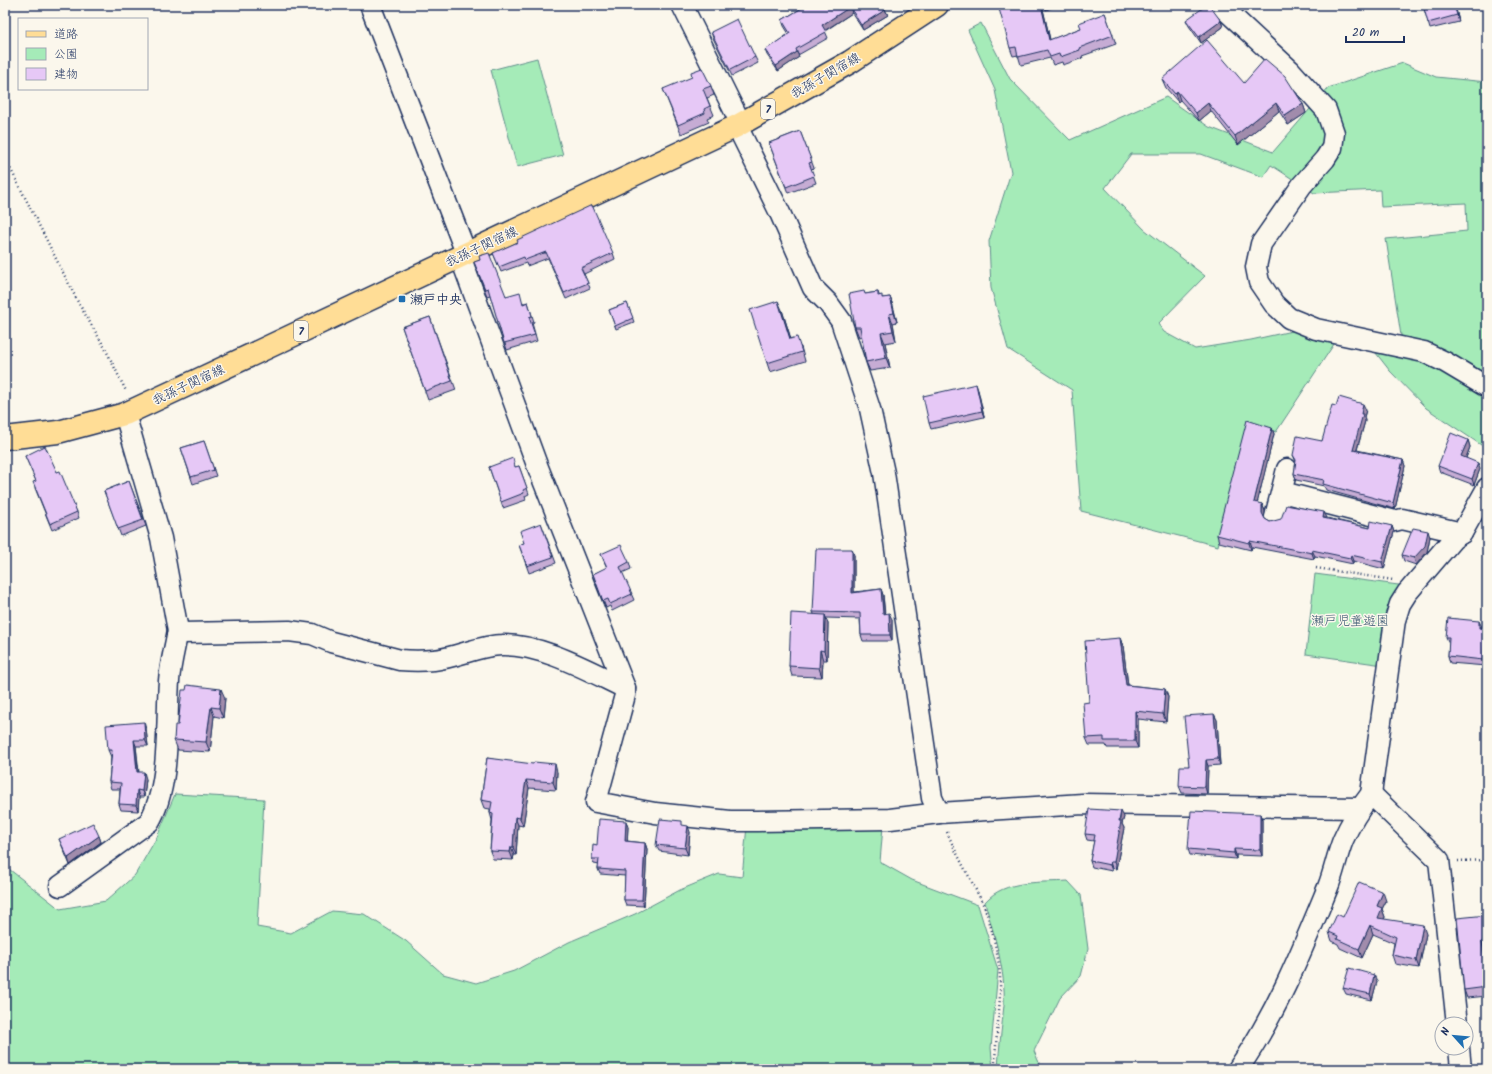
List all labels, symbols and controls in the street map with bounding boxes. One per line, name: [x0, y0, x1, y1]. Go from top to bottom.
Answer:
legend: [18, 18, 148, 90]
scale bar: [1346, 18, 1404, 44]
text: 20 m: [1352, 23, 1380, 42]
text: 道路: [54, 25, 78, 44]
text: 公園: [54, 45, 78, 64]
street label: 我孫子関宿線: [787, 47, 866, 105]
text: 建物: [54, 65, 78, 84]
road number: 7: [761, 99, 775, 119]
street label: 我孫子関宿線: [442, 221, 522, 273]
place label: 瀬戸中央: [410, 290, 462, 311]
marker: 瀬戸中央: [397, 294, 407, 304]
road number: 7: [294, 321, 308, 341]
street label: 我孫子関宿線: [149, 359, 229, 411]
park label: 瀬戸児童遊園: [1311, 611, 1389, 632]
north arrow: [1434, 1016, 1474, 1056]
text: N: [1436, 1025, 1456, 1039]

